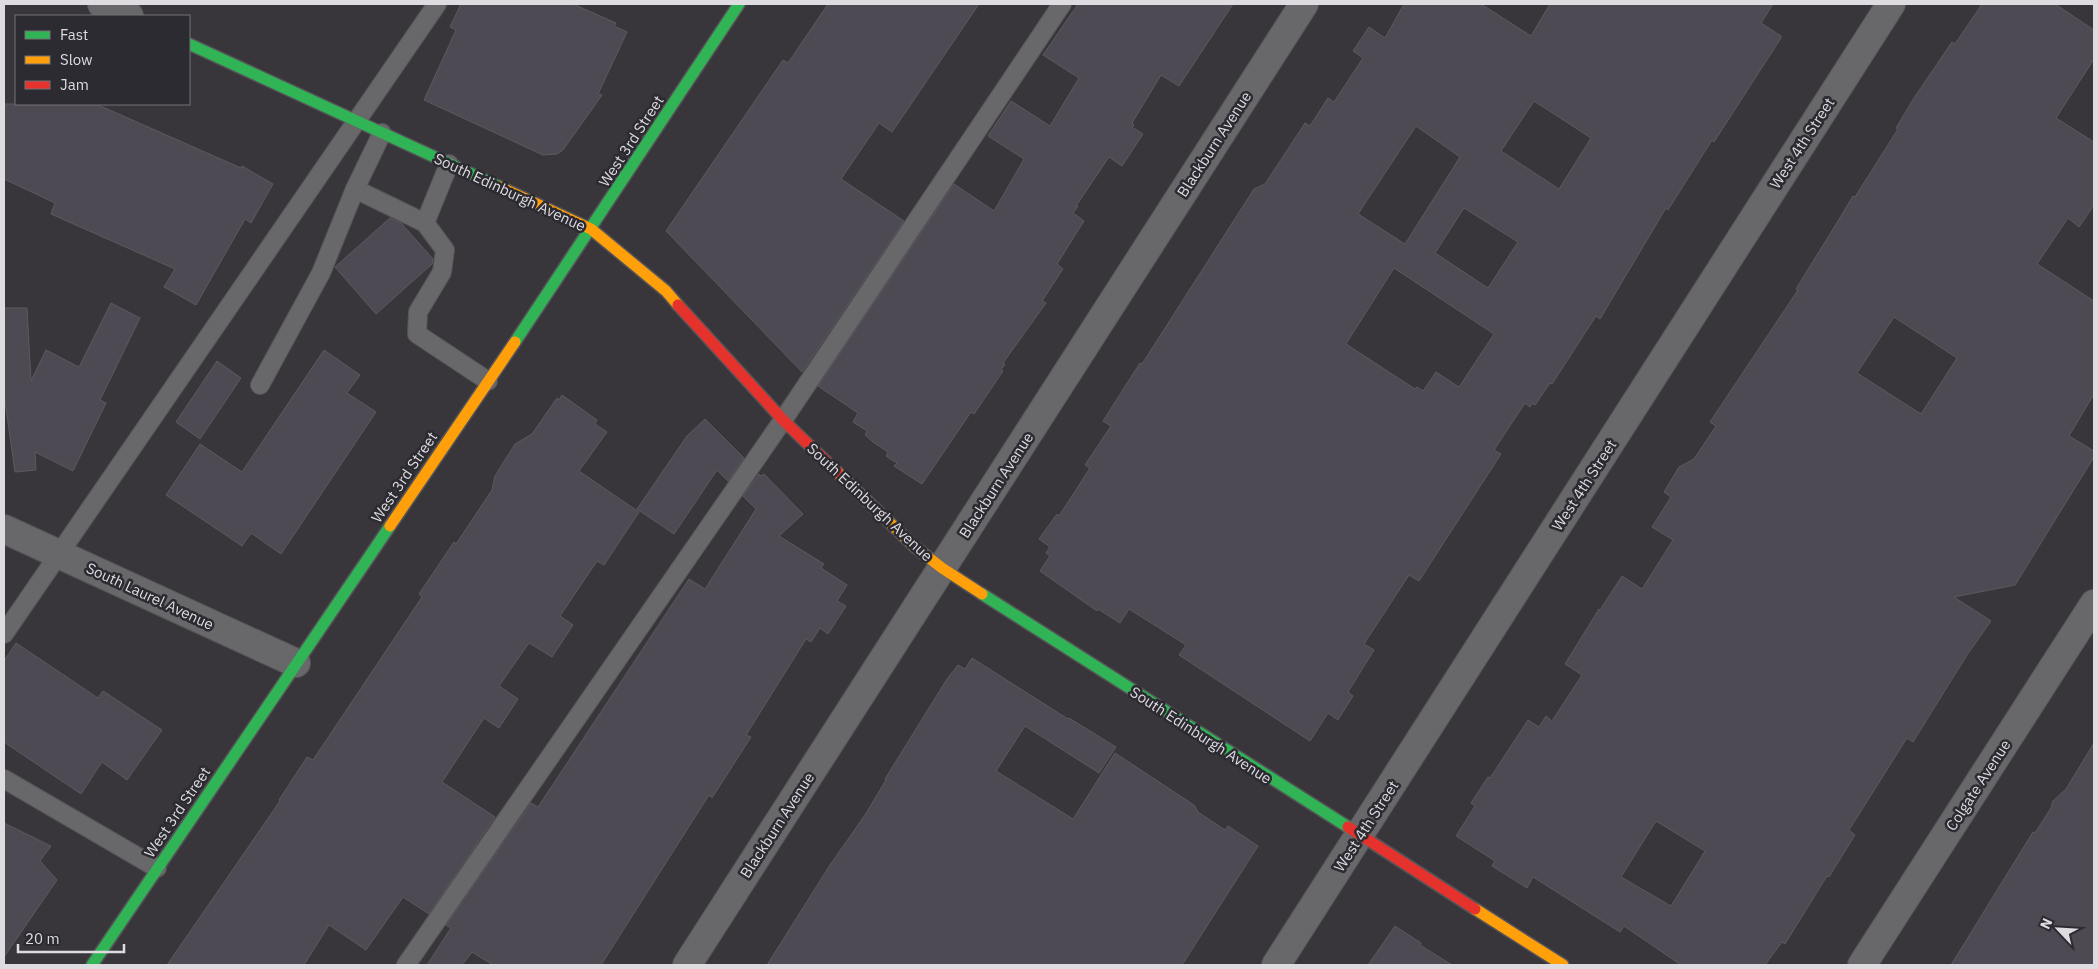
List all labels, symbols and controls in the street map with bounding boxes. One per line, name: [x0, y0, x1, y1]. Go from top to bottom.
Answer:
legend: [15, 15, 190, 105]
text: Fast: [60, 25, 88, 44]
text: Slow: [60, 50, 93, 69]
text: Jam: [60, 75, 89, 94]
street label: Blackburn Avenue: [1173, 88, 1255, 200]
street label: West 3rd Street: [594, 92, 668, 190]
street label: West 4th Street: [1765, 94, 1839, 192]
street label: South Edinburgh Avenue: [431, 149, 589, 235]
street label: West 3rd Street: [367, 428, 441, 526]
street label: Blackburn Avenue: [955, 429, 1037, 541]
street label: West 4th Street: [1547, 436, 1621, 534]
street label: South Edinburgh Avenue: [803, 439, 937, 565]
street label: South Laurel Avenue: [83, 558, 217, 634]
street label: South Edinburgh Avenue: [1127, 682, 1275, 788]
street label: Colgate Avenue: [1942, 736, 2014, 834]
street label: West 3rd Street: [140, 763, 214, 861]
street label: Blackburn Avenue: [736, 769, 818, 881]
street label: West 4th Street: [1329, 777, 1403, 875]
north arrow: [2033, 904, 2083, 954]
text: N: [2036, 915, 2057, 932]
scale bar: [18, 922, 124, 954]
text: 20 m: [25, 929, 60, 948]

